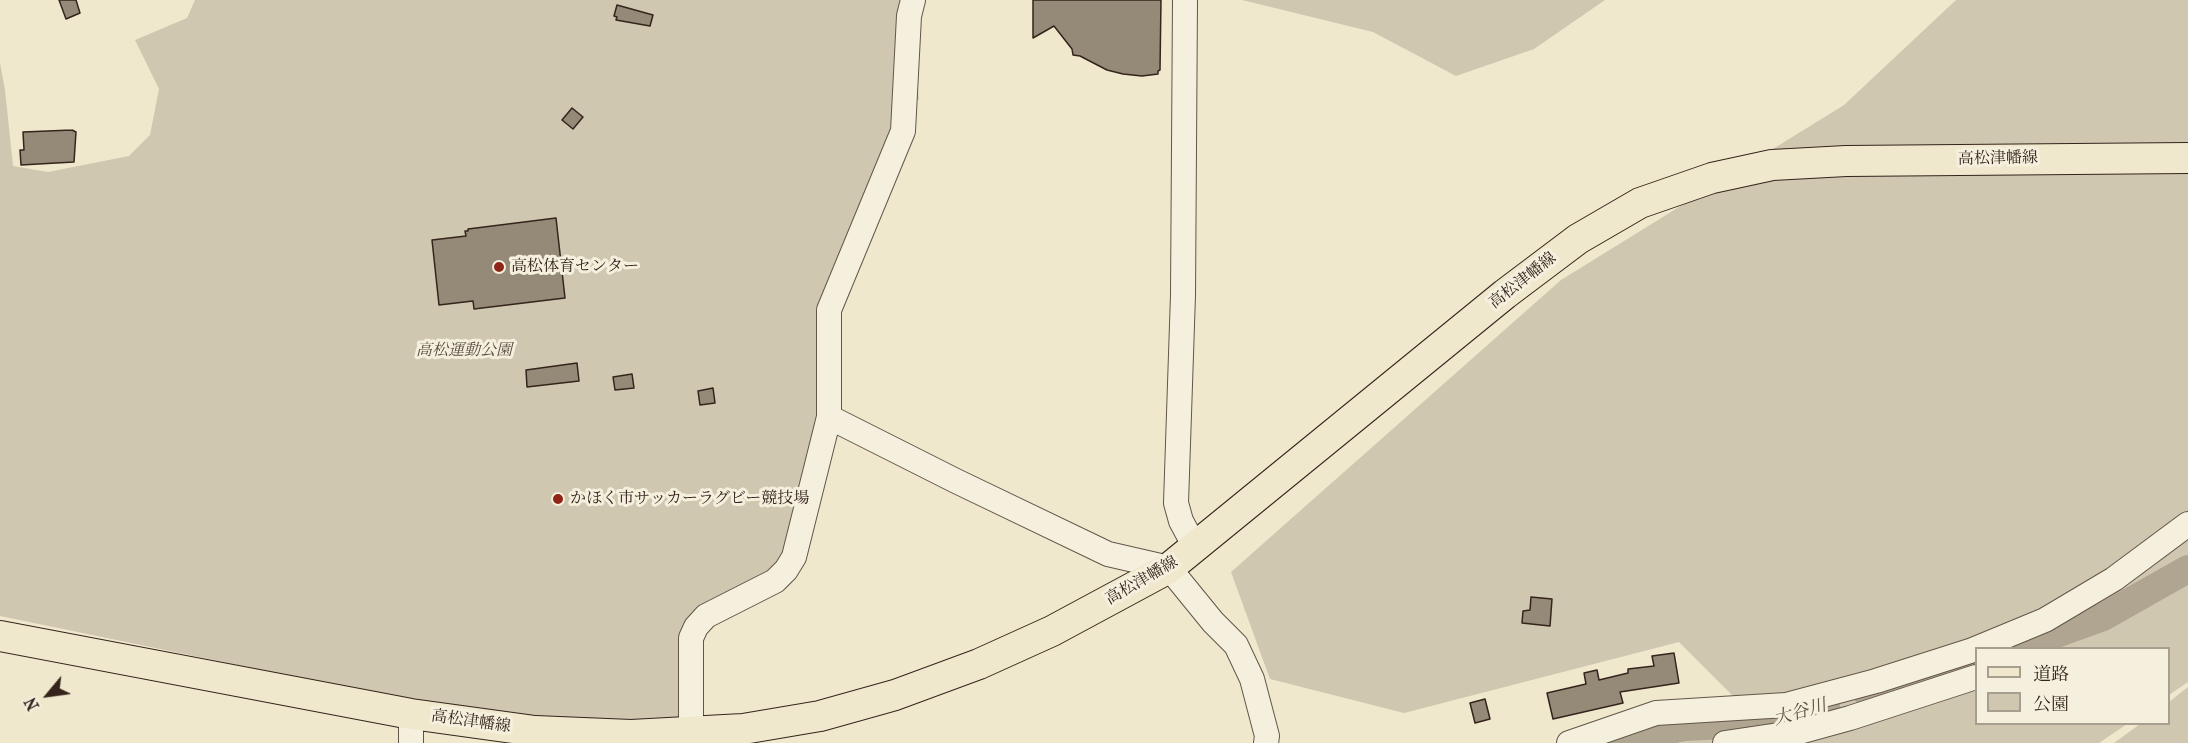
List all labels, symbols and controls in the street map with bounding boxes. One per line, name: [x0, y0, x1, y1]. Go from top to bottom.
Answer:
street label: 高松津幡線: [1958, 149, 2038, 169]
street label: 高松津幡線: [1486, 249, 1560, 313]
place label: 高松体育センター: [511, 257, 639, 277]
marker: 高松体育センター: [492, 260, 506, 274]
park label: 高松運動公園: [416, 341, 512, 361]
place label: かほく市サッカーラグビー競技場: [570, 489, 809, 509]
marker: かほく市サッカーラグビー競技場: [551, 492, 565, 506]
street label: 高松津幡線: [1103, 553, 1181, 609]
legend: [1975, 647, 2170, 725]
text: 道路: [2033, 664, 2069, 685]
north arrow: [18, 665, 78, 725]
text: N: [21, 694, 43, 714]
text: 公園: [2033, 694, 2069, 715]
water label: 大谷川: [1771, 695, 1829, 731]
street label: 高松津幡線: [430, 707, 512, 737]

